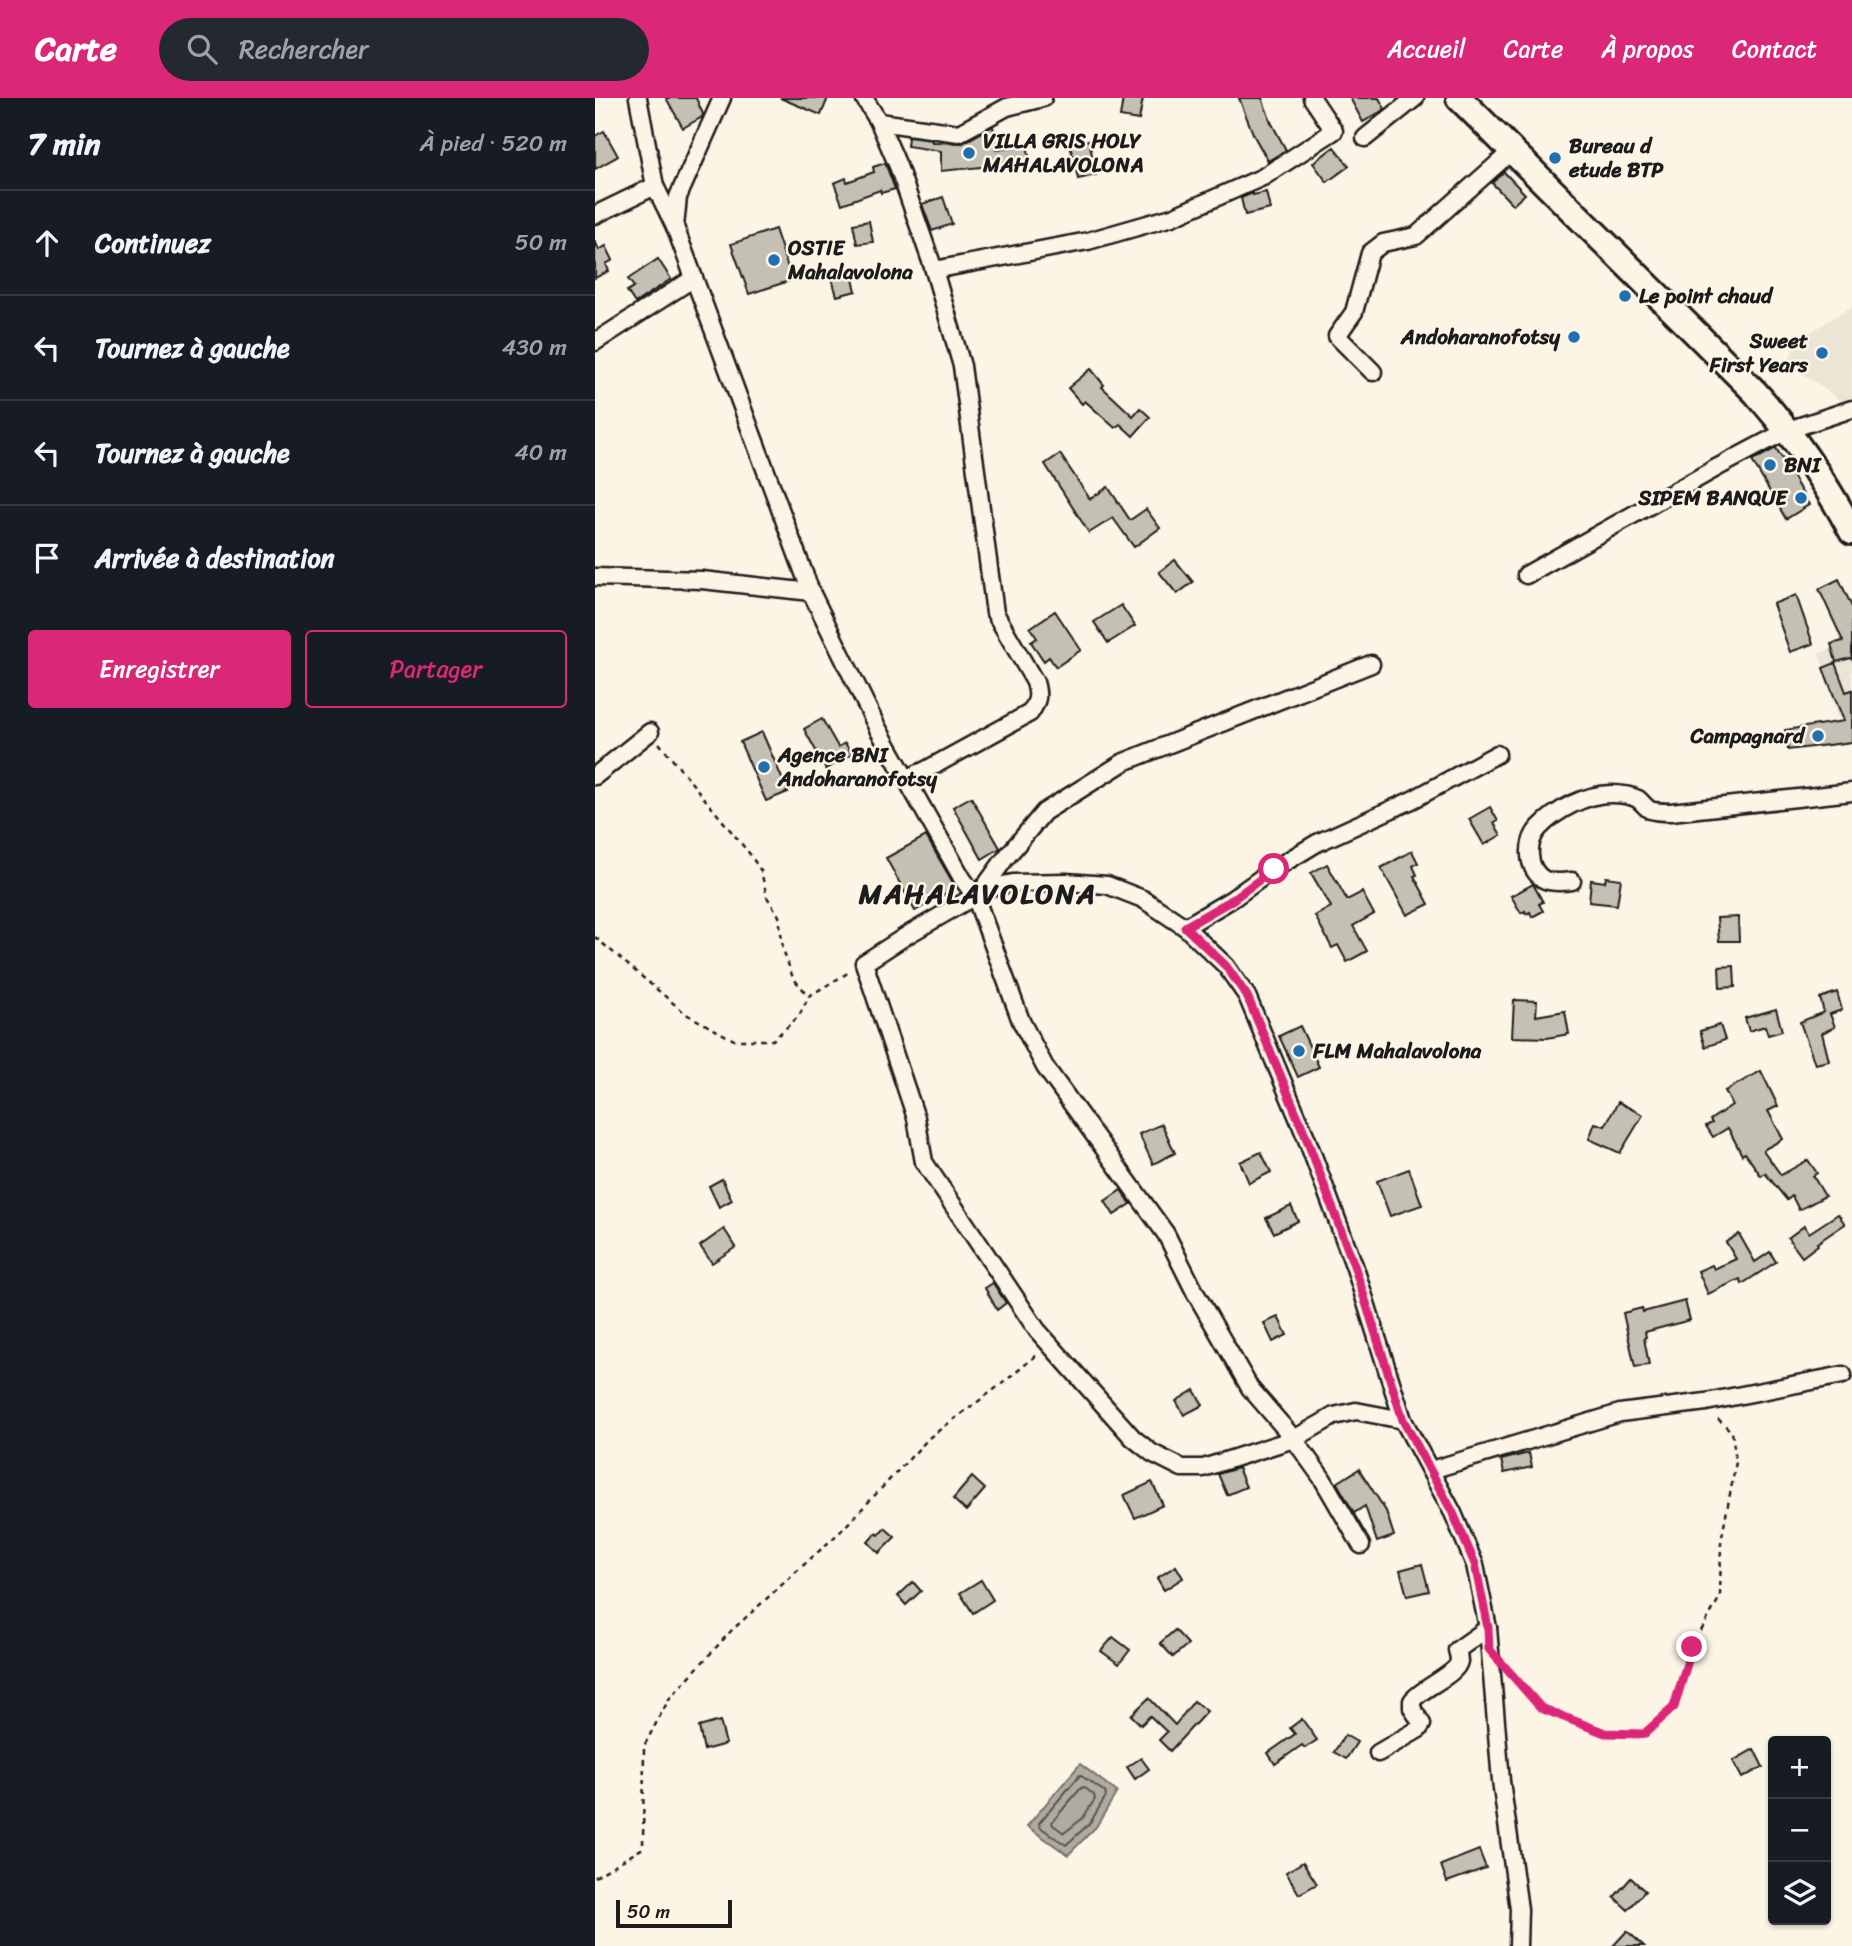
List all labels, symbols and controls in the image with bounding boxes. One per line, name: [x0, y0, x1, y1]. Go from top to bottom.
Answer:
search box: [159, 18, 649, 81]
text: Carte: [35, 20, 117, 78]
text: Rechercher: [239, 26, 369, 72]
text: Accueil: [1387, 28, 1466, 70]
text: Carte: [1504, 28, 1563, 70]
text: À propos: [1601, 28, 1694, 70]
text: Contact: [1732, 28, 1817, 70]
icon: search: [183, 30, 221, 68]
text: 7 min: [28, 117, 100, 171]
place label: VILLA GRIS HOLY MAHALAVOLONA: [982, 122, 1144, 184]
text: À pied · 520 m: [420, 123, 567, 164]
place label: Bureau d etude BTP: [1568, 127, 1664, 189]
marker: VILLA GRIS HOLY MAHALAVOLONA: [961, 145, 977, 161]
marker: Bureau d etude BTP: [1547, 150, 1563, 166]
text: Continuez: [95, 220, 211, 266]
text: 50 m: [515, 222, 567, 263]
icon: ahead: [28, 224, 66, 262]
place label: OSTIE Mahalavolona: [787, 229, 913, 291]
marker: OSTIE Mahalavolona: [766, 252, 782, 268]
place label: Le point chaud: [1639, 277, 1774, 315]
marker: Le point chaud: [1617, 288, 1633, 304]
place label: Andoharanofotsy: [1400, 318, 1561, 356]
place label: Sweet First Years: [1709, 322, 1809, 384]
text: Tournez à gauche: [95, 325, 290, 371]
text: 430 m: [502, 327, 567, 368]
icon: left: [28, 329, 66, 367]
marker: Andoharanofotsy: [1566, 329, 1582, 345]
marker: Sweet First Years: [1814, 345, 1830, 361]
text: Tournez à gauche: [95, 430, 290, 476]
text: 40 m: [514, 432, 567, 473]
icon: left: [28, 434, 66, 472]
place label: BNI: [1784, 446, 1822, 484]
marker: BNI: [1762, 457, 1778, 473]
place label: SIPEM BANQUE: [1637, 479, 1789, 517]
marker: SIPEM BANQUE: [1793, 490, 1809, 506]
text: Arrivée à destination: [95, 535, 335, 581]
icon: arrive: [28, 539, 66, 577]
button: Enregistrer: [28, 630, 291, 708]
button: Partager: [305, 630, 567, 708]
place label: Campagnard: [1689, 717, 1806, 755]
marker: Campagnard: [1810, 728, 1826, 744]
place label: Agence BNI Andoharanofotsy: [777, 736, 938, 798]
marker: Agence BNI Andoharanofotsy: [756, 759, 772, 775]
route start: [1258, 853, 1289, 884]
district label: MAHALAVOLONA: [858, 869, 1097, 918]
place label: FLM Mahalavolona: [1312, 1032, 1482, 1070]
marker: FLM Mahalavolona: [1291, 1043, 1307, 1059]
route end: [1676, 1631, 1707, 1662]
map controls: [1768, 1736, 1831, 1925]
button: +: [1768, 1736, 1831, 1799]
button: −: [1768, 1799, 1831, 1862]
button: layers: [1768, 1862, 1831, 1925]
text: 50 m: [627, 1895, 670, 1928]
scale bar: [616, 1897, 731, 1929]

